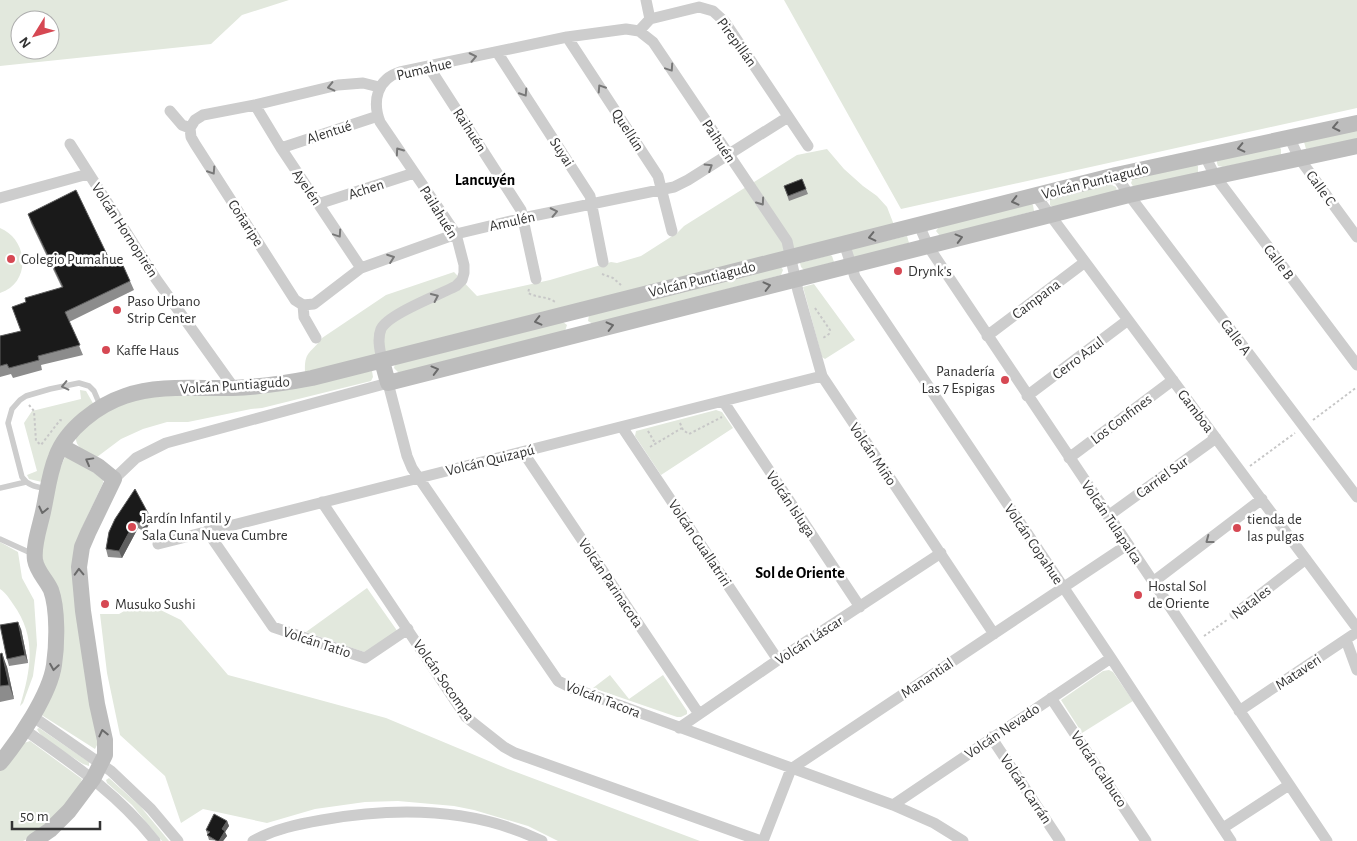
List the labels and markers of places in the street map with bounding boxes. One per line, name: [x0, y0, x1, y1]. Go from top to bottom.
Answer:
place label: Colegio Pumahue: [21, 252, 124, 267]
marker: Colegio Pumahue: [5, 253, 17, 265]
place label: Drynk's: [908, 264, 952, 279]
marker: Drynk's: [892, 265, 904, 277]
place label: Paso Urbano Strip Center: [127, 294, 200, 326]
marker: Paso Urbano Strip Center: [111, 304, 123, 316]
place label: Kaffe Haus: [116, 343, 179, 358]
marker: Kaffe Haus: [100, 344, 112, 356]
place label: Panadería Las 7 Espigas: [921, 364, 995, 396]
marker: Panadería Las 7 Espigas: [999, 374, 1011, 386]
place label: Jardín Infantil y Sala Cuna Nueva Cumbre: [142, 511, 288, 543]
place label: tienda de las pulgas: [1247, 512, 1304, 544]
marker: Jardín Infantil y Sala Cuna Nueva Cumbre: [126, 521, 138, 533]
marker: tienda de las pulgas: [1231, 522, 1243, 534]
place label: Hostal Sol de Oriente: [1148, 579, 1209, 611]
marker: Hostal Sol de Oriente: [1132, 589, 1144, 601]
place label: Musuko Sushi: [115, 597, 196, 612]
marker: Musuko Sushi: [99, 598, 111, 610]

